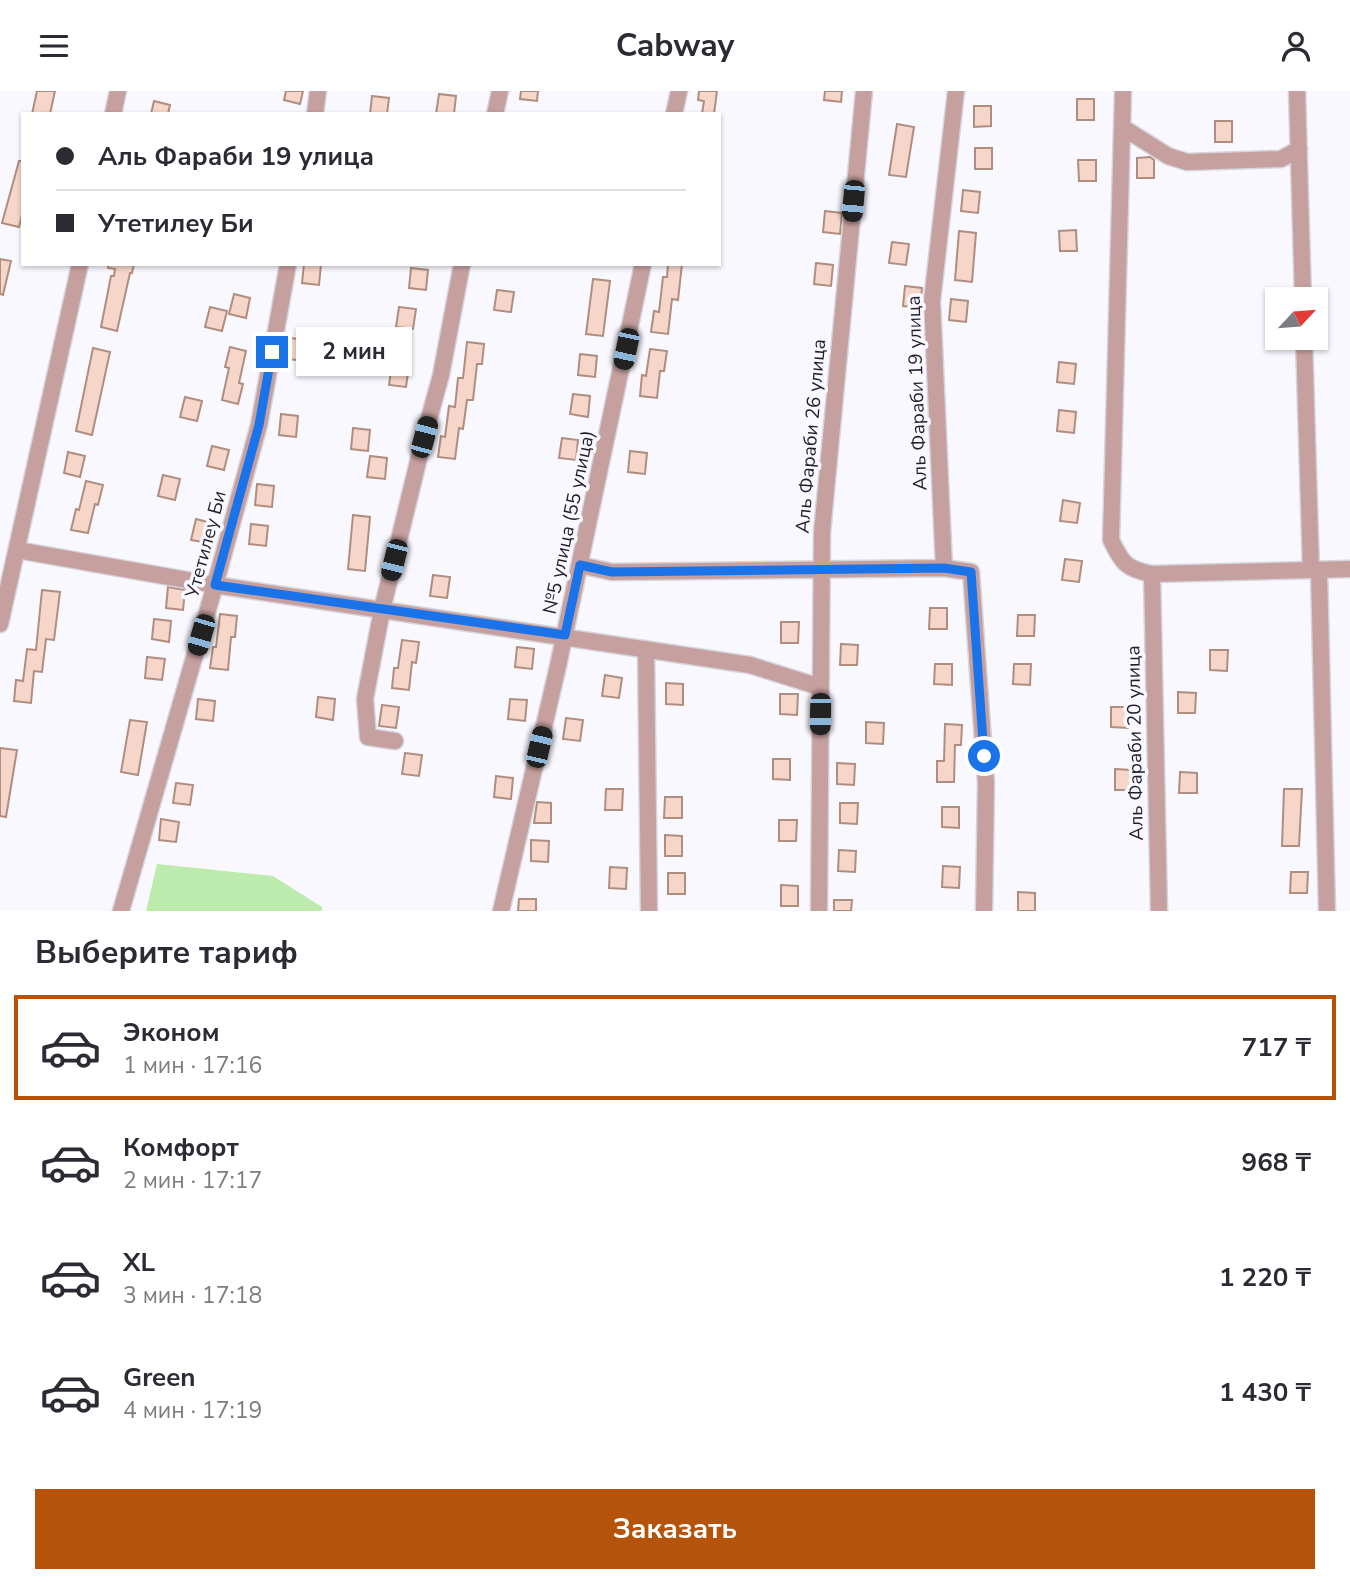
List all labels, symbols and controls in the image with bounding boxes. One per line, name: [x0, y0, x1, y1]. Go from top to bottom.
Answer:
text: Cabway: [616, 24, 734, 67]
icon: menu: [35, 27, 73, 65]
icon: person: [1277, 27, 1315, 65]
text: Аль Фараби 19 улица: [98, 139, 374, 174]
car: [841, 179, 866, 223]
text: Утетилеу Би: [98, 206, 254, 241]
north arrow: [1265, 287, 1328, 350]
map controls: [1265, 287, 1328, 350]
street label: Аль Фараби 19 улица: [901, 295, 933, 491]
car: [612, 326, 641, 372]
callout: 2 мин: [296, 327, 412, 377]
route end: [256, 336, 288, 368]
text: 2 мин: [322, 336, 386, 367]
street label: Аль Фараби 26 улица: [790, 338, 832, 534]
car: [409, 414, 440, 460]
street label: №5 улица (55 улица): [537, 428, 601, 617]
street label: Утетилеу Би: [179, 488, 233, 602]
car: [379, 537, 410, 583]
car: [186, 612, 217, 658]
street label: Аль Фараби 20 улица: [1120, 645, 1150, 841]
car: [810, 693, 831, 735]
car: [525, 724, 554, 770]
route start: [968, 740, 1000, 772]
text: Выберите тариф: [35, 931, 298, 974]
text: Эконом: [123, 1015, 220, 1050]
icon: car: [39, 1016, 102, 1079]
text: 717 ₸: [1242, 1030, 1311, 1065]
text: 1 мин · 17:16: [123, 1050, 262, 1081]
text: Комфорт: [123, 1130, 239, 1165]
icon: car: [39, 1131, 102, 1194]
text: 968 ₸: [1242, 1145, 1311, 1180]
text: 2 мин · 17:17: [123, 1165, 262, 1196]
text: XL: [123, 1245, 155, 1280]
icon: car: [39, 1246, 102, 1309]
text: 1 220 ₸: [1219, 1260, 1311, 1295]
text: 3 мин · 17:18: [123, 1280, 262, 1311]
text: Green: [123, 1360, 196, 1395]
icon: car: [39, 1361, 102, 1424]
text: 1 430 ₸: [1219, 1375, 1311, 1410]
text: 4 мин · 17:19: [123, 1395, 262, 1426]
button: Заказать: [35, 1489, 1315, 1569]

